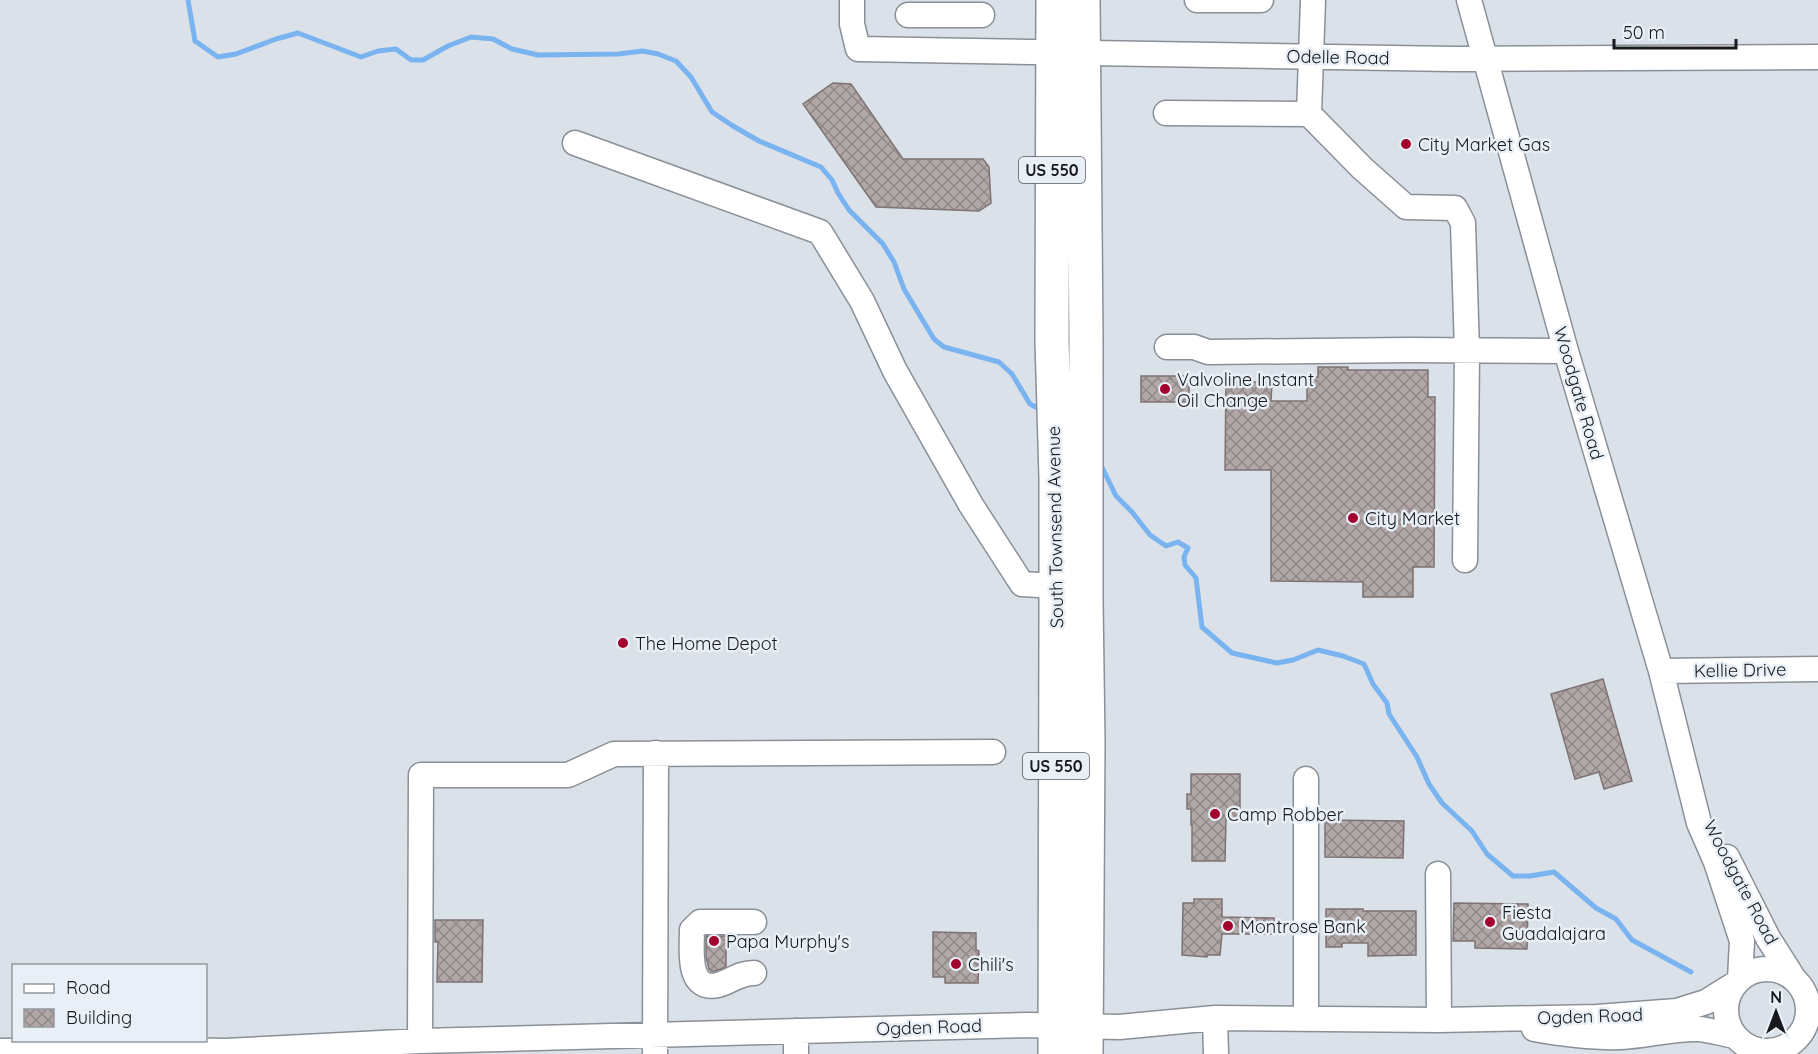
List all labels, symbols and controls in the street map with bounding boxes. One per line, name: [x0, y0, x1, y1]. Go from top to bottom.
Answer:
scale bar: [1614, 12, 1736, 50]
text: 50 m: [1623, 21, 1665, 44]
street label: Odelle Road: [1286, 45, 1390, 69]
place label: City Market Gas: [1418, 133, 1550, 156]
marker: City Market Gas: [1399, 137, 1413, 151]
road number: US 550: [1019, 157, 1085, 183]
street label: Woodgate Road: [1549, 324, 1609, 462]
place label: Valvoline Instant Oil Change: [1177, 368, 1314, 412]
marker: Valvoline Instant Oil Change: [1158, 382, 1172, 396]
street label: South Townsend Avenue: [1042, 426, 1068, 628]
place label: City Market: [1365, 507, 1460, 530]
marker: City Market: [1346, 511, 1360, 525]
place label: The Home Depot: [635, 632, 778, 655]
marker: The Home Depot: [616, 636, 630, 650]
street label: Kellie Drive: [1694, 658, 1786, 682]
road number: US 550: [1023, 753, 1089, 779]
place label: Camp Robber: [1227, 803, 1344, 826]
marker: Camp Robber: [1208, 807, 1222, 821]
street label: Woodgate Road: [1699, 816, 1783, 948]
place label: Fiesta Guadalajara: [1502, 901, 1606, 945]
place label: Montrose Bank: [1240, 915, 1366, 938]
marker: Fiesta Guadalajara: [1483, 915, 1497, 929]
marker: Montrose Bank: [1221, 919, 1235, 933]
place label: Papa Murphy's: [726, 930, 850, 953]
marker: Papa Murphy's: [707, 934, 721, 948]
place label: Chili's: [968, 953, 1014, 976]
marker: Chili's: [949, 957, 963, 971]
legend: [12, 964, 207, 1042]
text: Road: [66, 976, 111, 999]
north arrow: [1746, 982, 1806, 1042]
text: N: [1770, 987, 1782, 1007]
street label: Ogden Road: [1537, 1003, 1643, 1029]
text: Building: [66, 1006, 132, 1029]
street label: Ogden Road: [876, 1014, 982, 1040]

